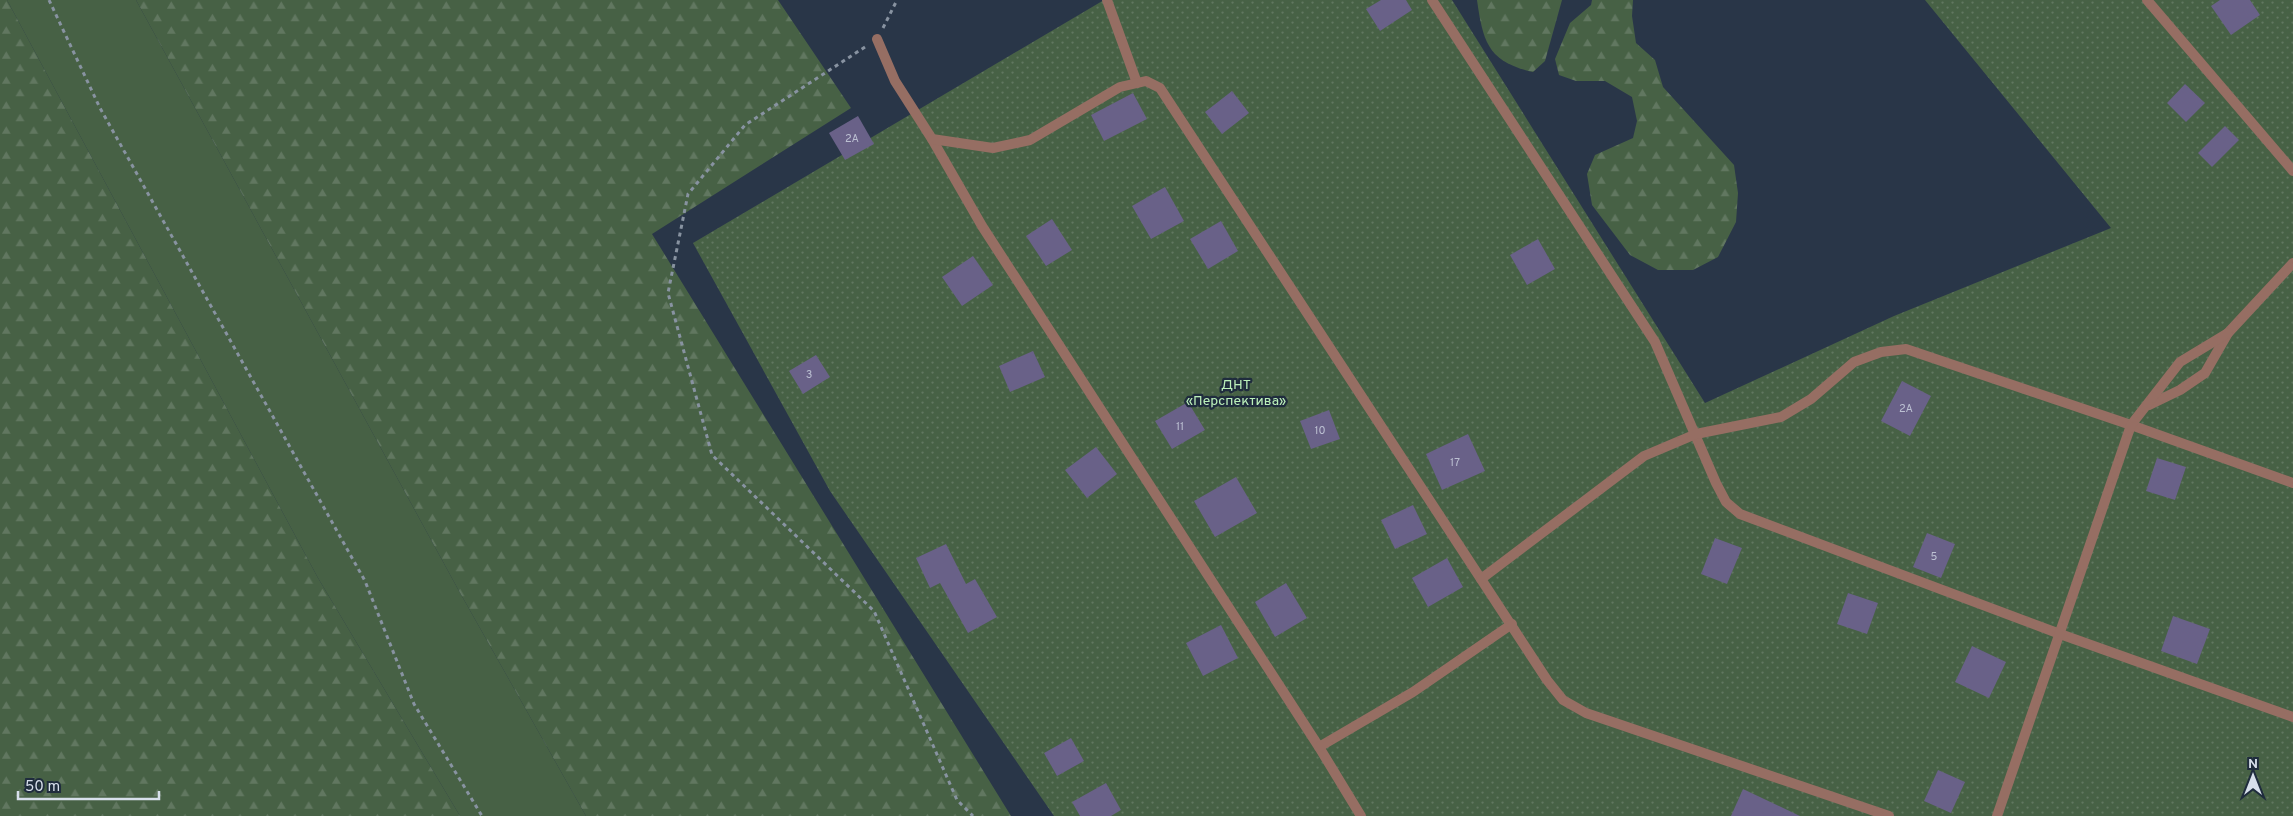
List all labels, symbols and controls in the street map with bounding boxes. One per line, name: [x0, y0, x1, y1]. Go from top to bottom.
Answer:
house number: 2А: [845, 132, 859, 146]
house number: 3: [806, 368, 812, 382]
park label: ДНТ «Перспектива»: [1186, 377, 1286, 410]
house number: 2А: [1899, 402, 1913, 416]
house number: 11: [1176, 420, 1184, 434]
house number: 10: [1314, 424, 1326, 438]
house number: 17: [1450, 456, 1460, 470]
house number: 5: [1931, 550, 1938, 564]
north arrow: [2228, 751, 2278, 801]
text: N: [2248, 756, 2258, 773]
scale bar: [18, 768, 159, 800]
text: 50 m: [25, 778, 60, 797]

